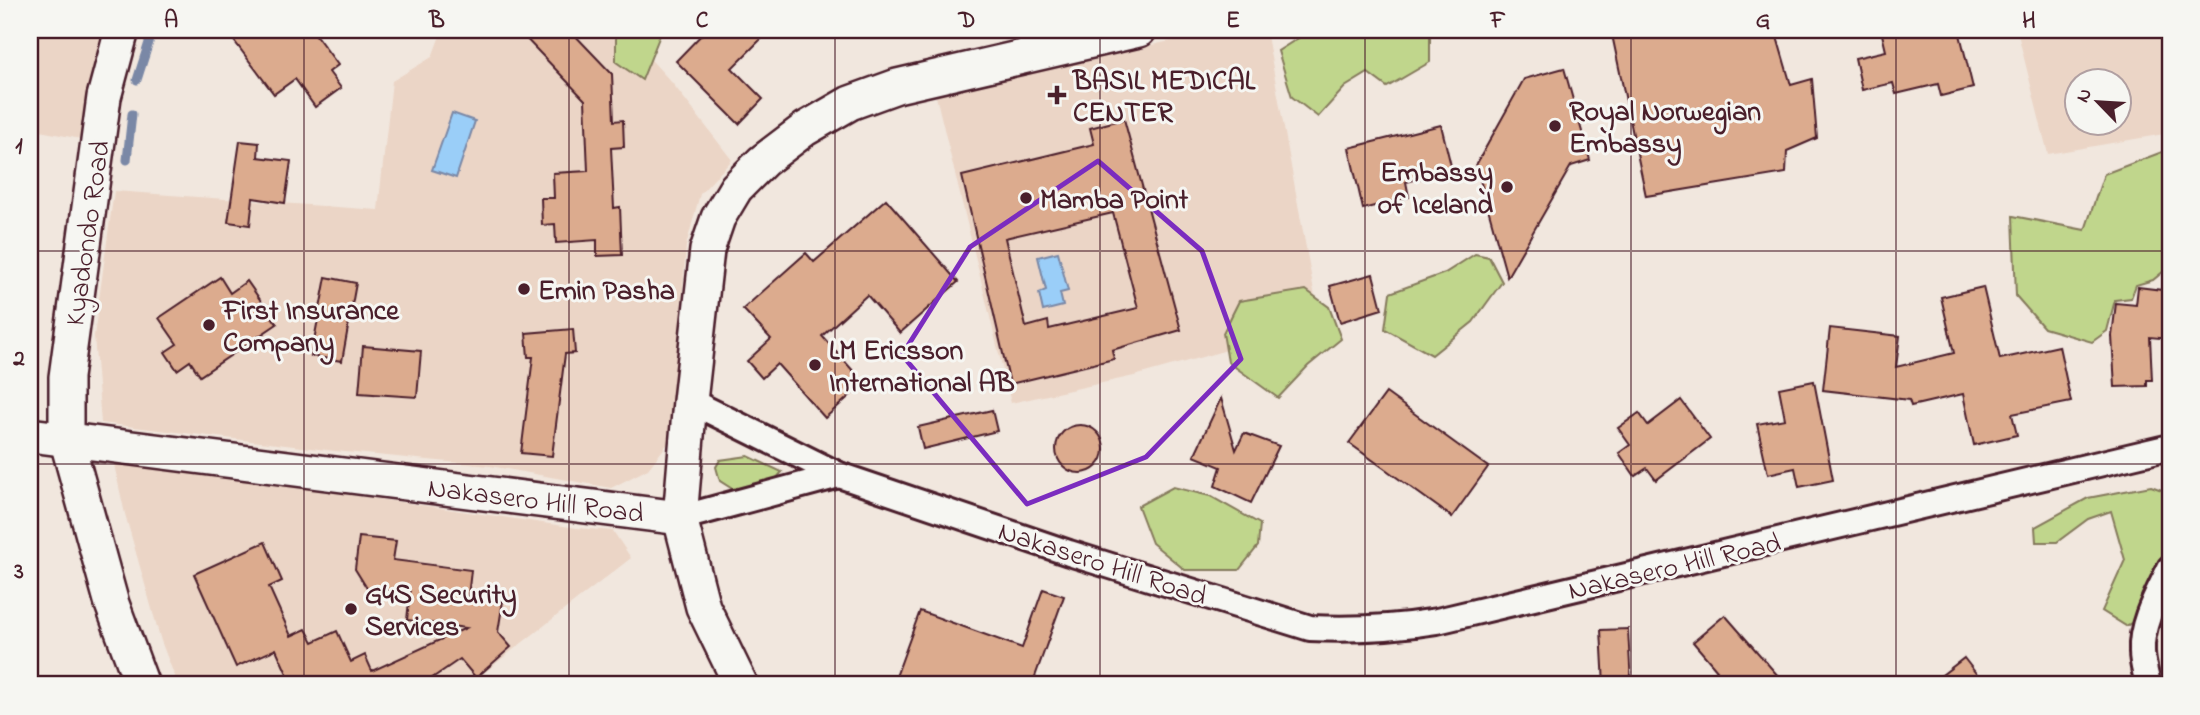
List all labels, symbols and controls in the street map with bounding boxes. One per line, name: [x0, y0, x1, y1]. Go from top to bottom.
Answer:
text: A: [164, 5, 178, 38]
text: B: [428, 5, 445, 38]
text: C: [696, 5, 709, 38]
text: D: [958, 5, 975, 38]
text: E: [1226, 5, 1240, 38]
text: F: [1490, 5, 1506, 38]
text: G: [1756, 5, 1770, 38]
text: H: [2022, 5, 2036, 38]
place label: BASIL MEDICAL CENTER: [1071, 62, 1256, 135]
north arrow: [2064, 66, 2134, 136]
text: N: [2070, 84, 2100, 107]
marker: BASIL MEDICAL CENTER: [1047, 85, 1067, 105]
place label: Royal Norwegian Embassy: [1569, 93, 1761, 166]
marker: Royal Norwegian Embassy: [1547, 118, 1563, 134]
text: 1: [15, 131, 23, 164]
street label: Kyadondo Road: [56, 138, 123, 329]
place label: Embassy of Iceland: [1378, 154, 1493, 227]
marker: Embassy of Iceland: [1499, 179, 1515, 195]
place label: Mamba Point: [1040, 181, 1189, 222]
marker: Mamba Point: [1018, 190, 1034, 206]
place label: Emin Pasha: [538, 272, 675, 313]
marker: Emin Pasha: [516, 281, 532, 297]
place label: First Insurance Company: [221, 292, 400, 365]
marker: First Insurance Company: [201, 317, 217, 333]
place label: LM Ericsson International AB: [829, 332, 1015, 405]
text: 2: [12, 343, 25, 376]
marker: LM Ericsson International AB: [807, 357, 823, 373]
street label: Nakasero Hill Road: [425, 469, 646, 536]
street label: Nakasero Hill Road: [992, 512, 1212, 618]
street label: Nakasero Hill Road: [1564, 524, 1785, 613]
text: 3: [13, 556, 24, 589]
place label: G4S Security Services: [365, 576, 517, 649]
marker: G4S Security Services: [343, 601, 359, 617]

